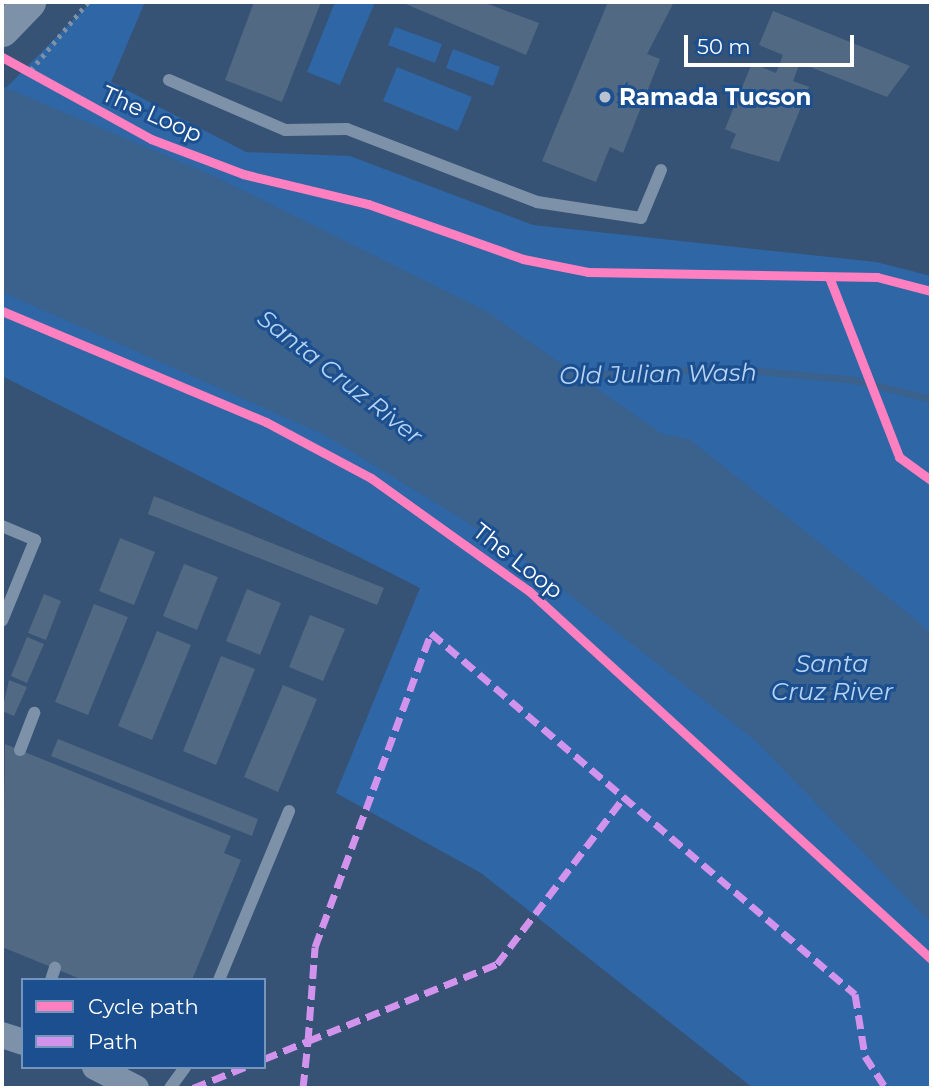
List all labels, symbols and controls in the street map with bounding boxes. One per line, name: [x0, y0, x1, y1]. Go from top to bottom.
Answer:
scale bar: [688, 21, 858, 65]
text: 50 m: [697, 34, 751, 59]
street label: The Loop: [98, 80, 206, 148]
place label: Ramada Tucson: [619, 83, 812, 111]
marker: Ramada Tucson: [597, 89, 613, 105]
water label: Santa Cruz River: [252, 304, 428, 450]
water label: Old Julian Wash: [559, 358, 757, 390]
street label: The Loop: [468, 517, 568, 605]
water label: Santa Cruz River: [771, 650, 893, 706]
legend: [21, 978, 266, 1069]
text: Cycle path: [88, 994, 199, 1019]
text: Path: [88, 1029, 138, 1054]

